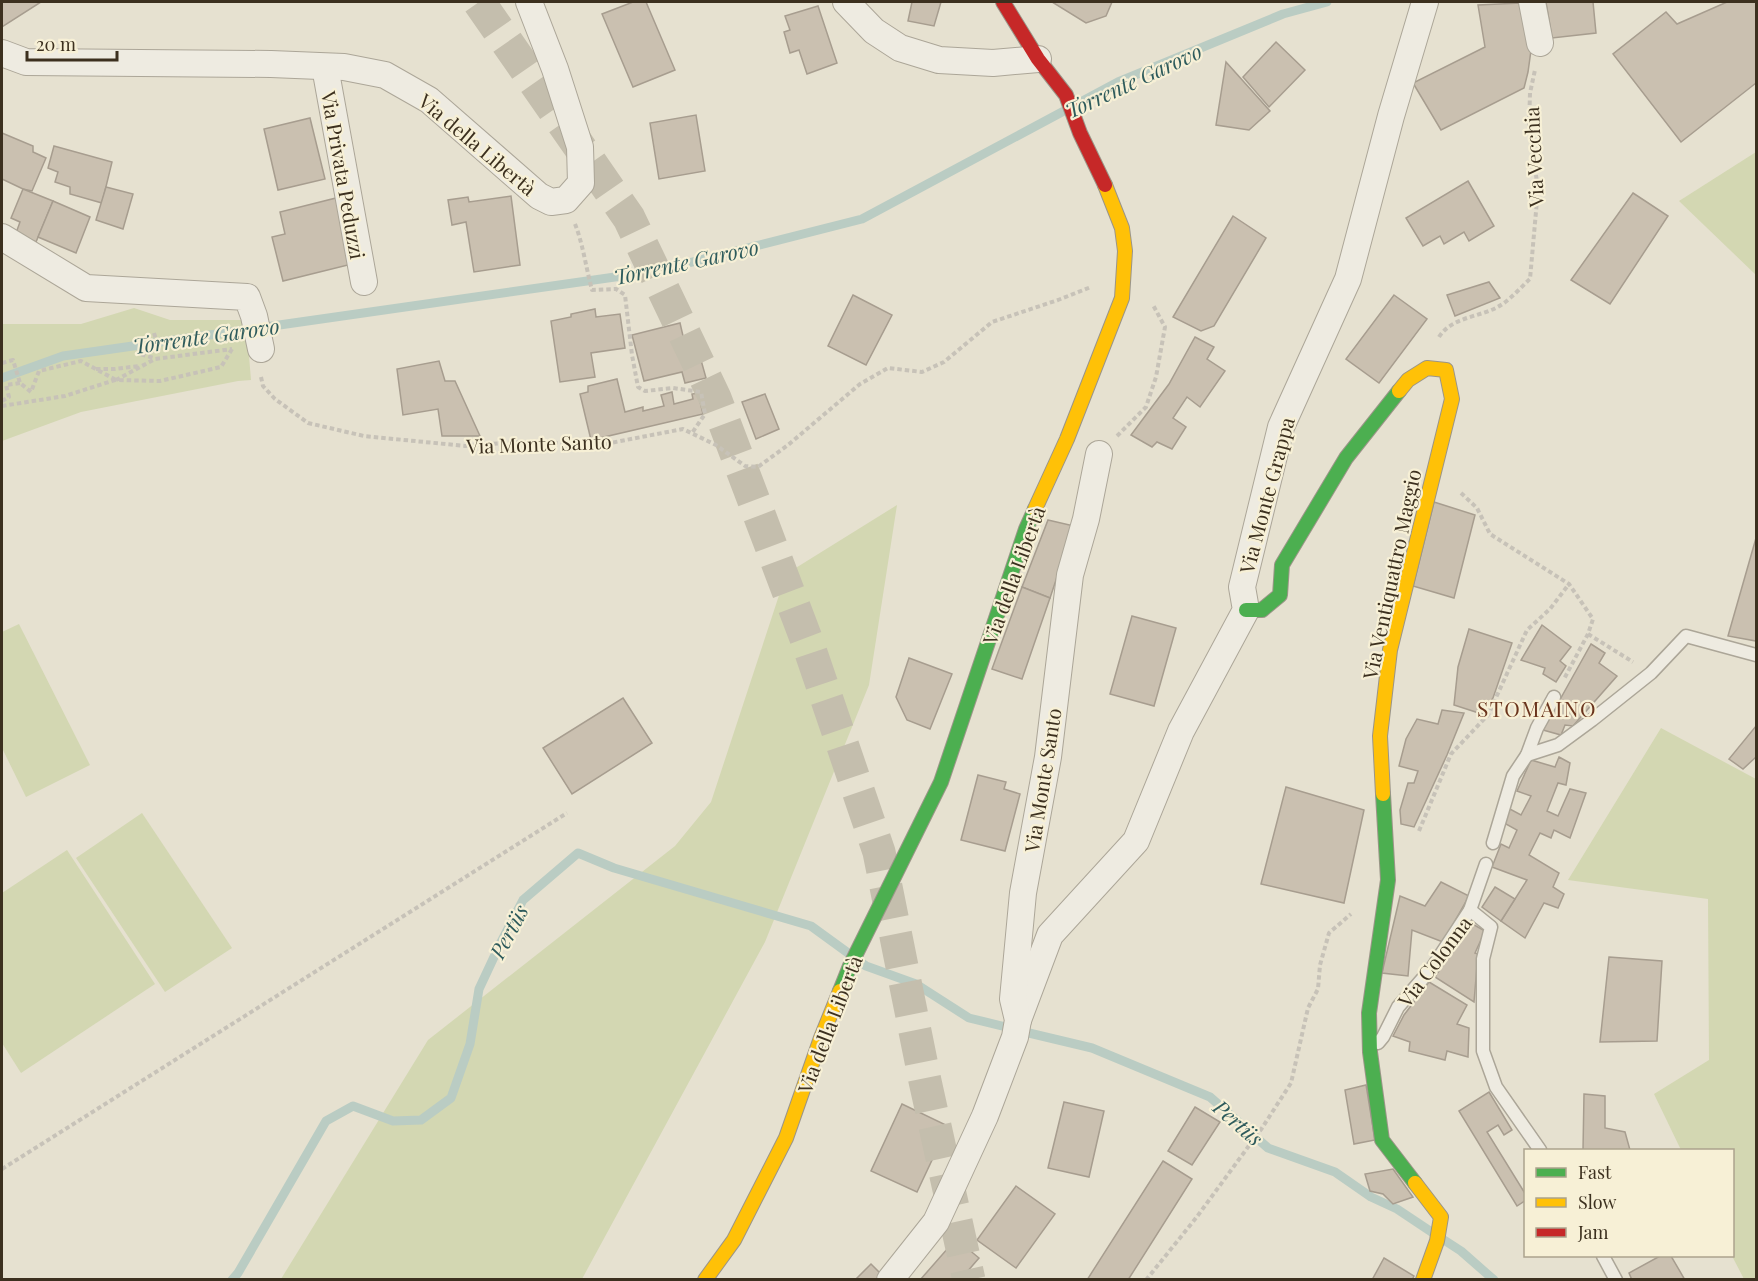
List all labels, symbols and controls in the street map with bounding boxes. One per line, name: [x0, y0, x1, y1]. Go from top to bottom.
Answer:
scale bar: [27, 24, 117, 62]
text: 20 m: [36, 32, 76, 56]
water label: Torrente Garovo: [1060, 36, 1206, 124]
street label: Via della Libertà: [413, 86, 542, 201]
street label: Via Privata Peduzzi: [316, 88, 372, 261]
street label: Via Vecchia: [1517, 106, 1549, 209]
water label: Torrente Garovo: [611, 232, 761, 290]
water label: Torrente Garovo: [131, 311, 281, 359]
street label: Via Monte Grappa: [1232, 414, 1300, 577]
street label: Via Monte Santo: [465, 427, 612, 459]
street label: Via Ventiquattro Maggio: [1355, 466, 1426, 683]
street label: Via della Libertà: [975, 502, 1051, 649]
district label: STOMAINO: [1477, 694, 1597, 722]
street label: Via Monte Santo: [1017, 706, 1067, 855]
water label: Pertüs: [482, 899, 534, 964]
street label: Via Colonna: [1390, 910, 1477, 1013]
street label: Via della Libertà: [790, 951, 868, 1098]
water label: Pertüs: [1208, 1092, 1270, 1151]
legend: [1524, 1149, 1734, 1257]
text: Fast: [1578, 1160, 1612, 1184]
text: Slow: [1578, 1190, 1616, 1214]
text: Jam: [1577, 1220, 1608, 1244]

